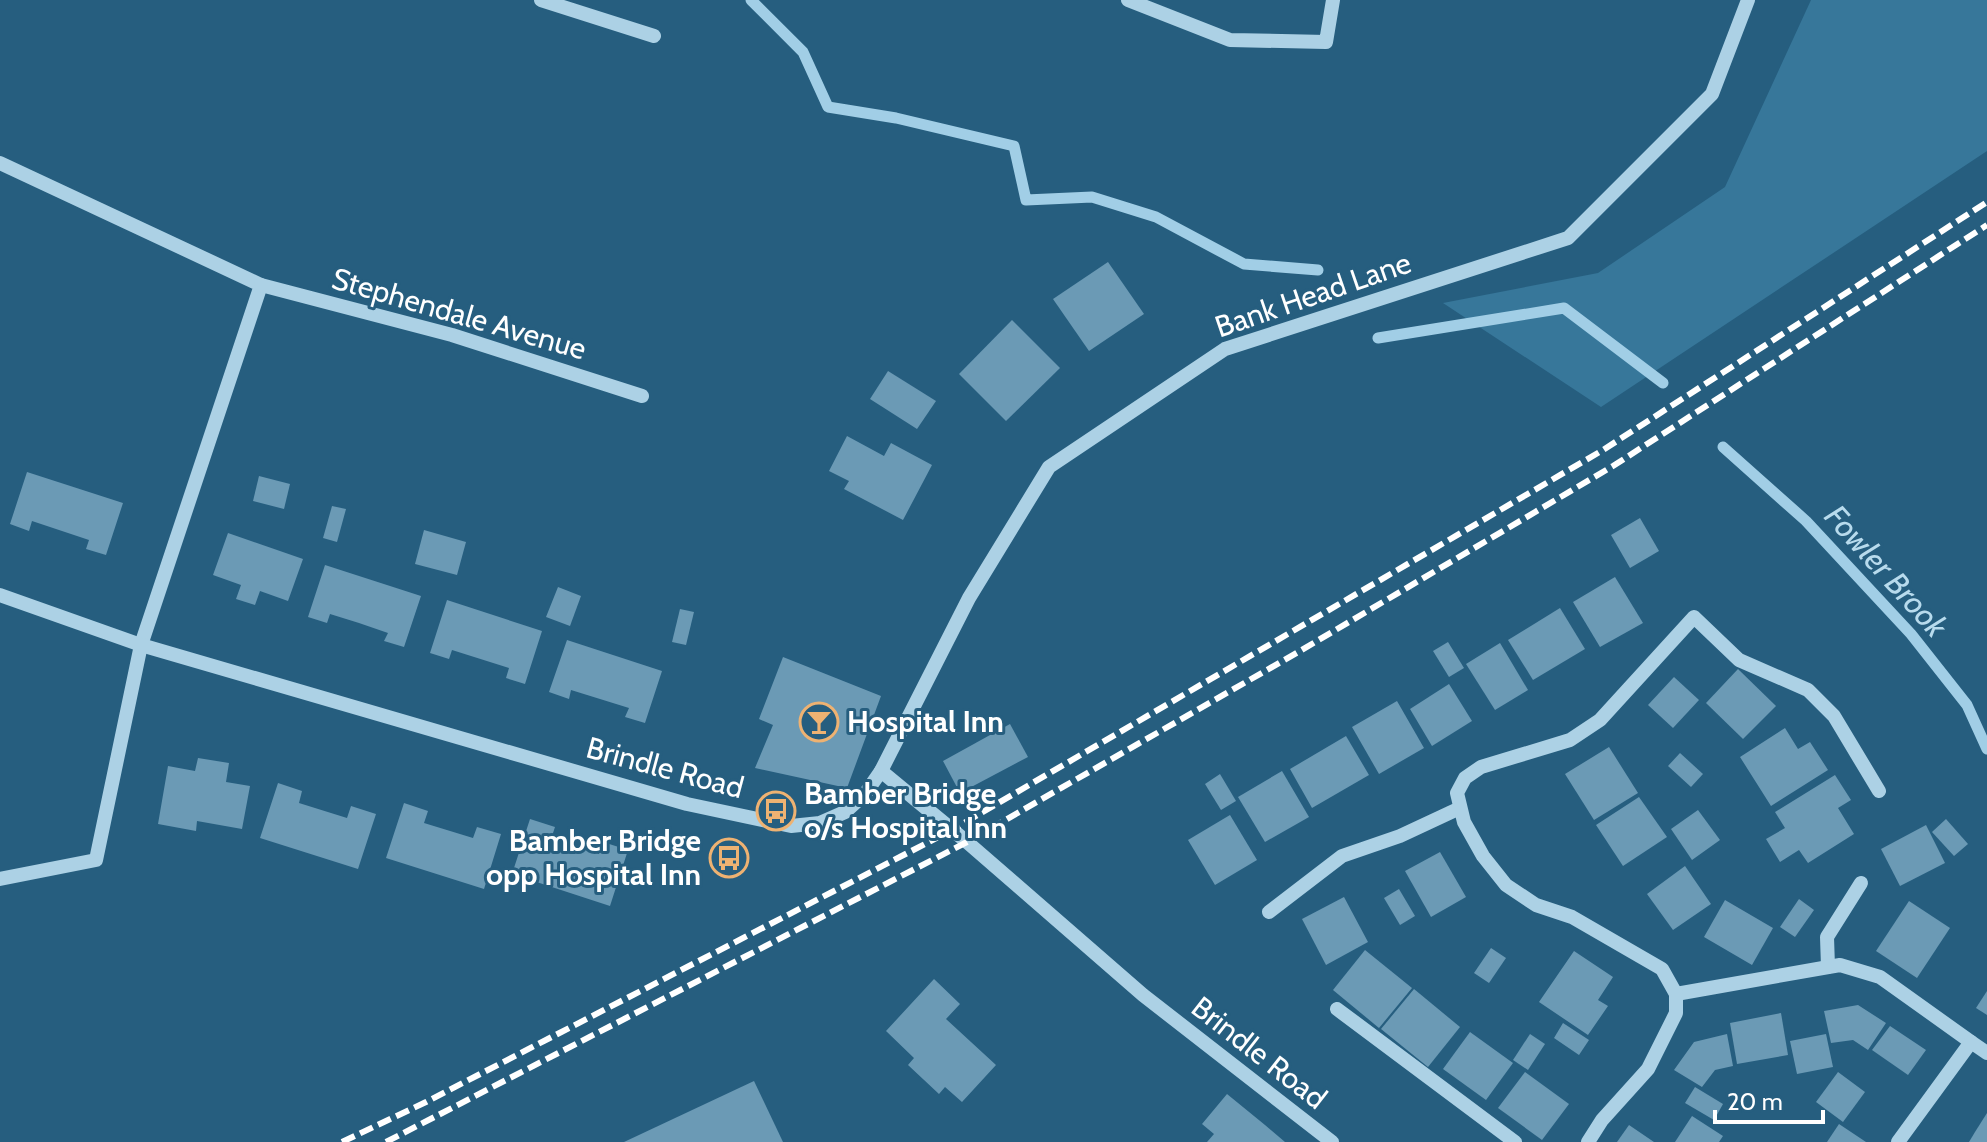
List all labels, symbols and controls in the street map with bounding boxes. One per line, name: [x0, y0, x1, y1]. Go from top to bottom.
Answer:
street label: Bank Head Lane: [1210, 244, 1416, 345]
street label: Stephendale Avenue: [328, 260, 591, 368]
water label: Fowler Brook: [1817, 496, 1957, 646]
bar icon: Hospital Inn: [798, 701, 840, 743]
place label: Hospital Inn: [847, 703, 1004, 740]
street label: Brindle Road: [583, 729, 748, 806]
place label: Bamber Bridge o/s Hospital Inn: [804, 775, 1007, 846]
bus stop icon: Bamber Bridge o/s Hospital Inn: [755, 790, 797, 832]
place label: Bamber Bridge opp Hospital Inn: [486, 822, 701, 893]
bus stop icon: Bamber Bridge opp Hospital Inn: [708, 837, 750, 879]
street label: Brindle Road: [1184, 988, 1334, 1117]
scale bar: [1715, 1074, 1823, 1124]
text: 20 m: [1727, 1087, 1783, 1116]

